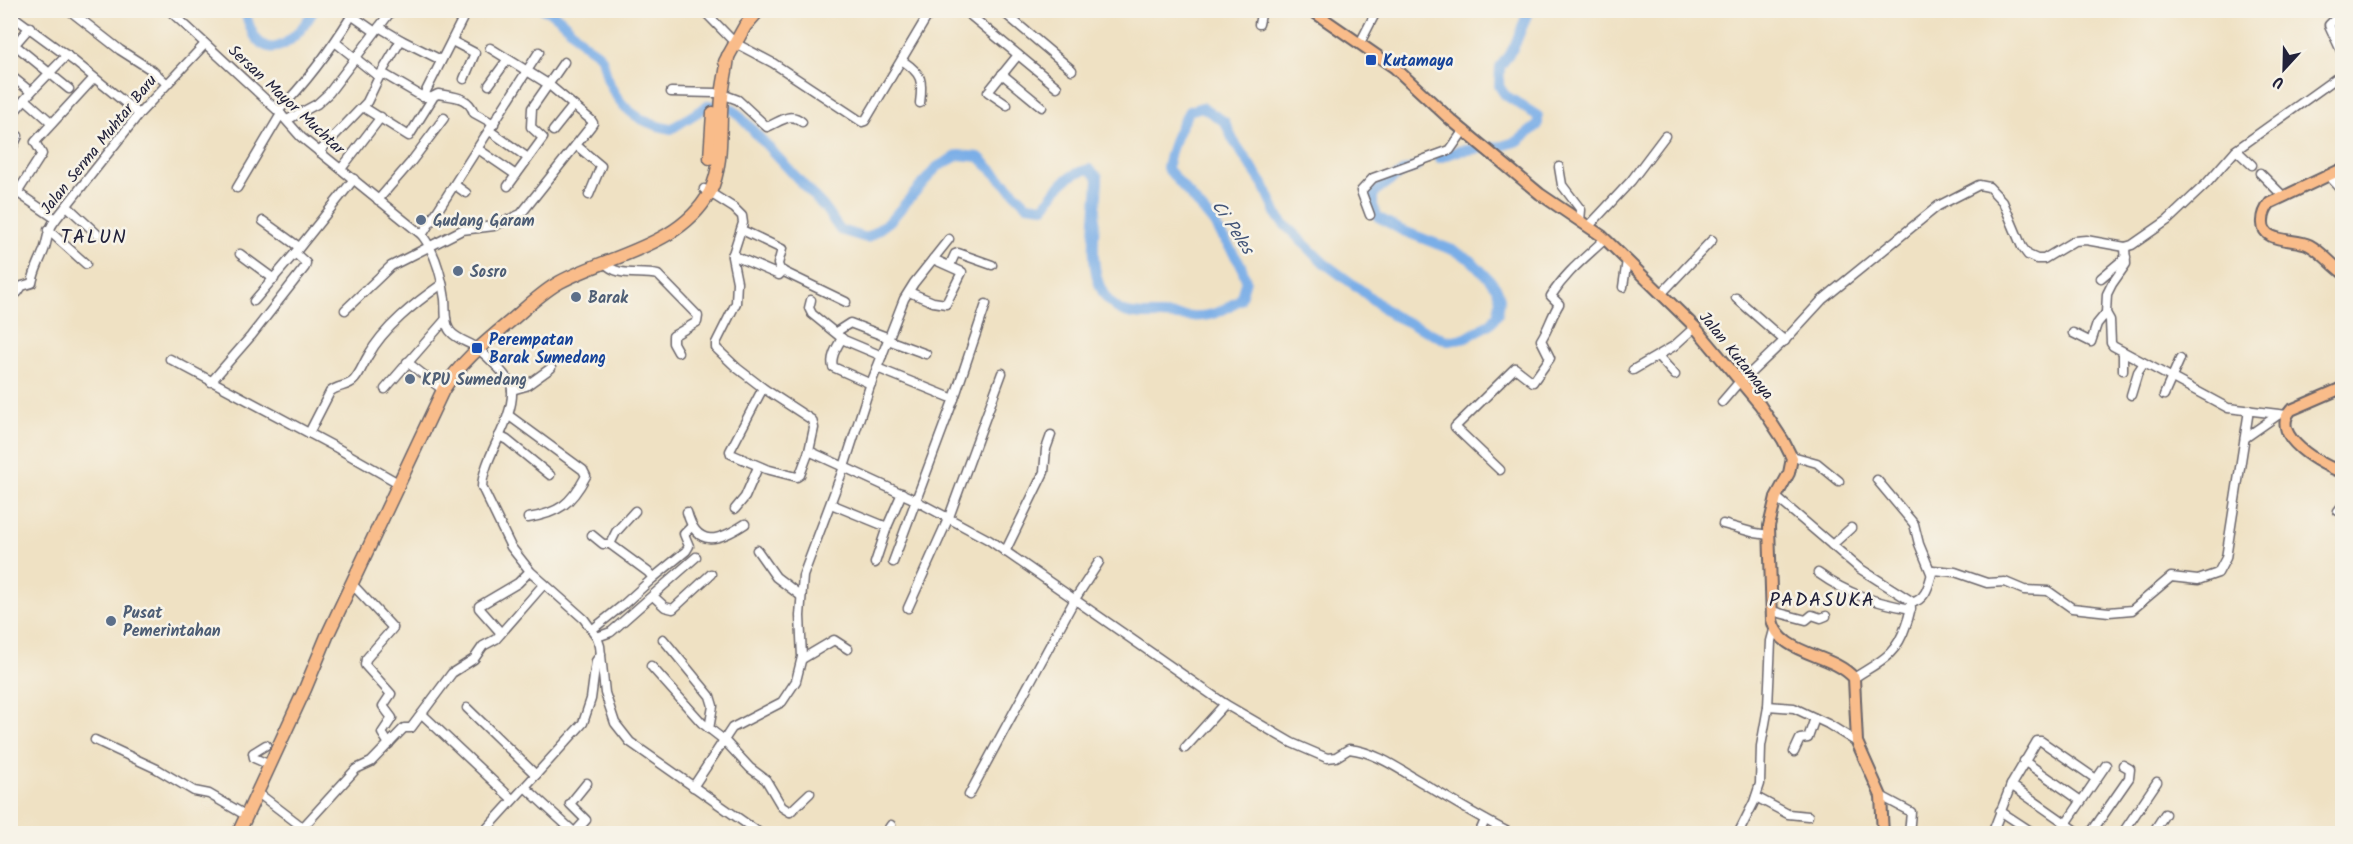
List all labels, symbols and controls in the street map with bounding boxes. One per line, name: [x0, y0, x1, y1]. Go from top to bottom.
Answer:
street label: Sersan Mayor Muchtar: [222, 39, 351, 162]
north arrow: [2254, 39, 2314, 99]
place label: Kutamaya: [1383, 49, 1454, 74]
marker: Kutamaya: [1364, 53, 1378, 67]
text: U: [2269, 68, 2288, 95]
street label: Jalan Serma Muhtar Baru: [35, 69, 164, 220]
water label: Ci Peles: [1203, 195, 1262, 263]
place label: Gudang Garam: [433, 209, 535, 234]
marker: Gudang Garam: [414, 213, 428, 227]
district label: TALUN: [61, 222, 127, 254]
place label: Sosro: [470, 260, 507, 285]
marker: Sosro: [451, 264, 465, 278]
place label: Barak: [588, 286, 629, 311]
marker: Barak: [569, 290, 583, 304]
street label: Jalan Kutamaya: [1692, 306, 1779, 406]
place label: Perempatan Barak Sumedang: [489, 328, 606, 371]
marker: Perempatan Barak Sumedang: [470, 341, 484, 355]
place label: KPU Sumedang: [422, 368, 527, 393]
marker: KPU Sumedang: [403, 372, 417, 386]
district label: PADASUKA: [1769, 585, 1875, 617]
place label: Pusat Pemerintahan: [123, 601, 221, 644]
marker: Pusat Pemerintahan: [104, 614, 118, 628]

